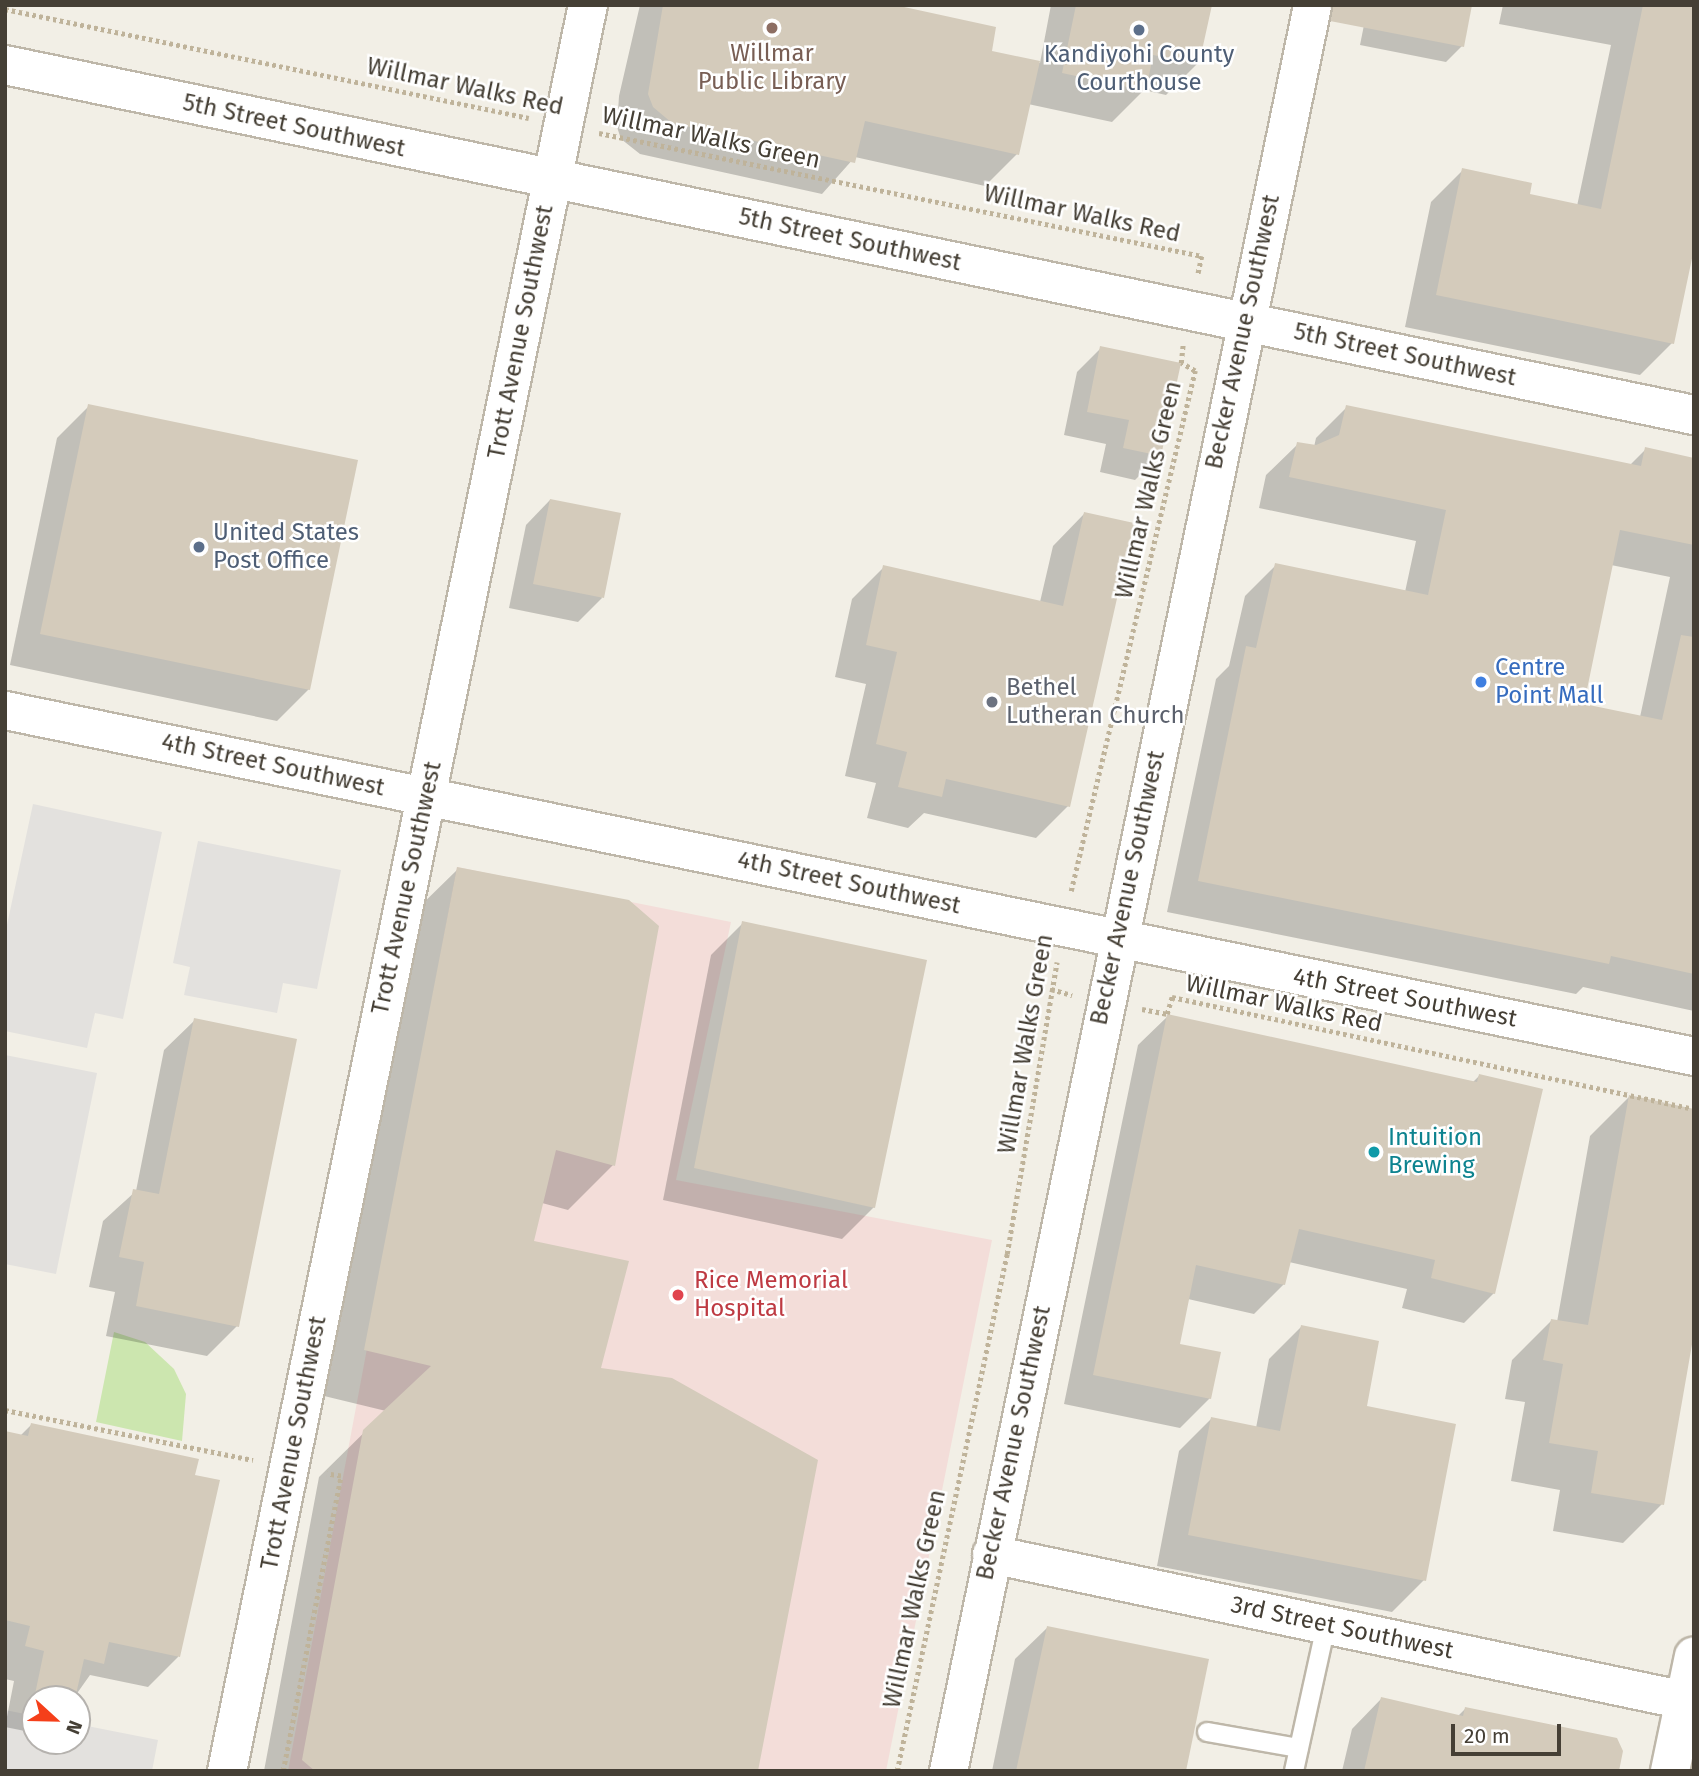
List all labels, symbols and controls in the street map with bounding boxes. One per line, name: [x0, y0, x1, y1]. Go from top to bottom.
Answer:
marker: Willmar Public Library: [764, 20, 780, 36]
marker: Kandiyohi County Courthouse: [1131, 22, 1147, 38]
place label: Willmar Public Library: [698, 40, 846, 96]
place label: Kandiyohi County Courthouse: [1044, 41, 1234, 97]
street label: Willmar Walks Red: [364, 52, 566, 122]
street label: 5th Street Southwest: [180, 88, 408, 164]
street label: Willmar Walks Green: [599, 101, 823, 175]
street label: Willmar Walks Red: [981, 179, 1183, 249]
street label: Becker Avenue Southwest: [1200, 192, 1286, 472]
street label: 5th Street Southwest: [736, 202, 964, 278]
street label: Trott Avenue Southwest: [482, 203, 560, 461]
street label: 5th Street Southwest: [1291, 317, 1519, 393]
street label: Willmar Walks Green: [1110, 378, 1188, 602]
place label: United States Post Office: [213, 519, 359, 575]
marker: United States Post Office: [191, 539, 207, 555]
place label: Centre Point Mall: [1495, 654, 1604, 710]
place label: Bethel Lutheran Church: [1006, 674, 1185, 730]
marker: Centre Point Mall: [1473, 674, 1489, 690]
marker: Bethel Lutheran Church: [984, 694, 1000, 710]
street label: 4th Street Southwest: [159, 727, 387, 803]
street label: Becker Avenue Southwest: [1085, 748, 1171, 1028]
street label: Trott Avenue Southwest: [366, 759, 448, 1017]
street label: 4th Street Southwest: [735, 845, 963, 921]
street label: Willmar Walks Green: [993, 932, 1059, 1156]
street label: 4th Street Southwest: [1291, 962, 1519, 1034]
street label: Willmar Walks Red: [1183, 969, 1385, 1039]
place label: Intuition Brewing: [1388, 1124, 1482, 1180]
marker: Intuition Brewing: [1366, 1144, 1382, 1160]
place label: Rice Memorial Hospital: [694, 1267, 848, 1323]
marker: Rice Memorial Hospital: [668, 1285, 688, 1305]
street label: Becker Avenue Southwest: [971, 1303, 1057, 1583]
street label: Trott Avenue Southwest: [255, 1314, 333, 1572]
street label: Willmar Walks Green: [878, 1487, 952, 1711]
street label: 3rd Street Southwest: [1228, 1590, 1456, 1666]
north arrow: [21, 1685, 91, 1755]
scale bar: [1454, 1710, 1564, 1754]
text: N: [61, 1717, 87, 1737]
text: 20 m: [1464, 1723, 1510, 1749]

